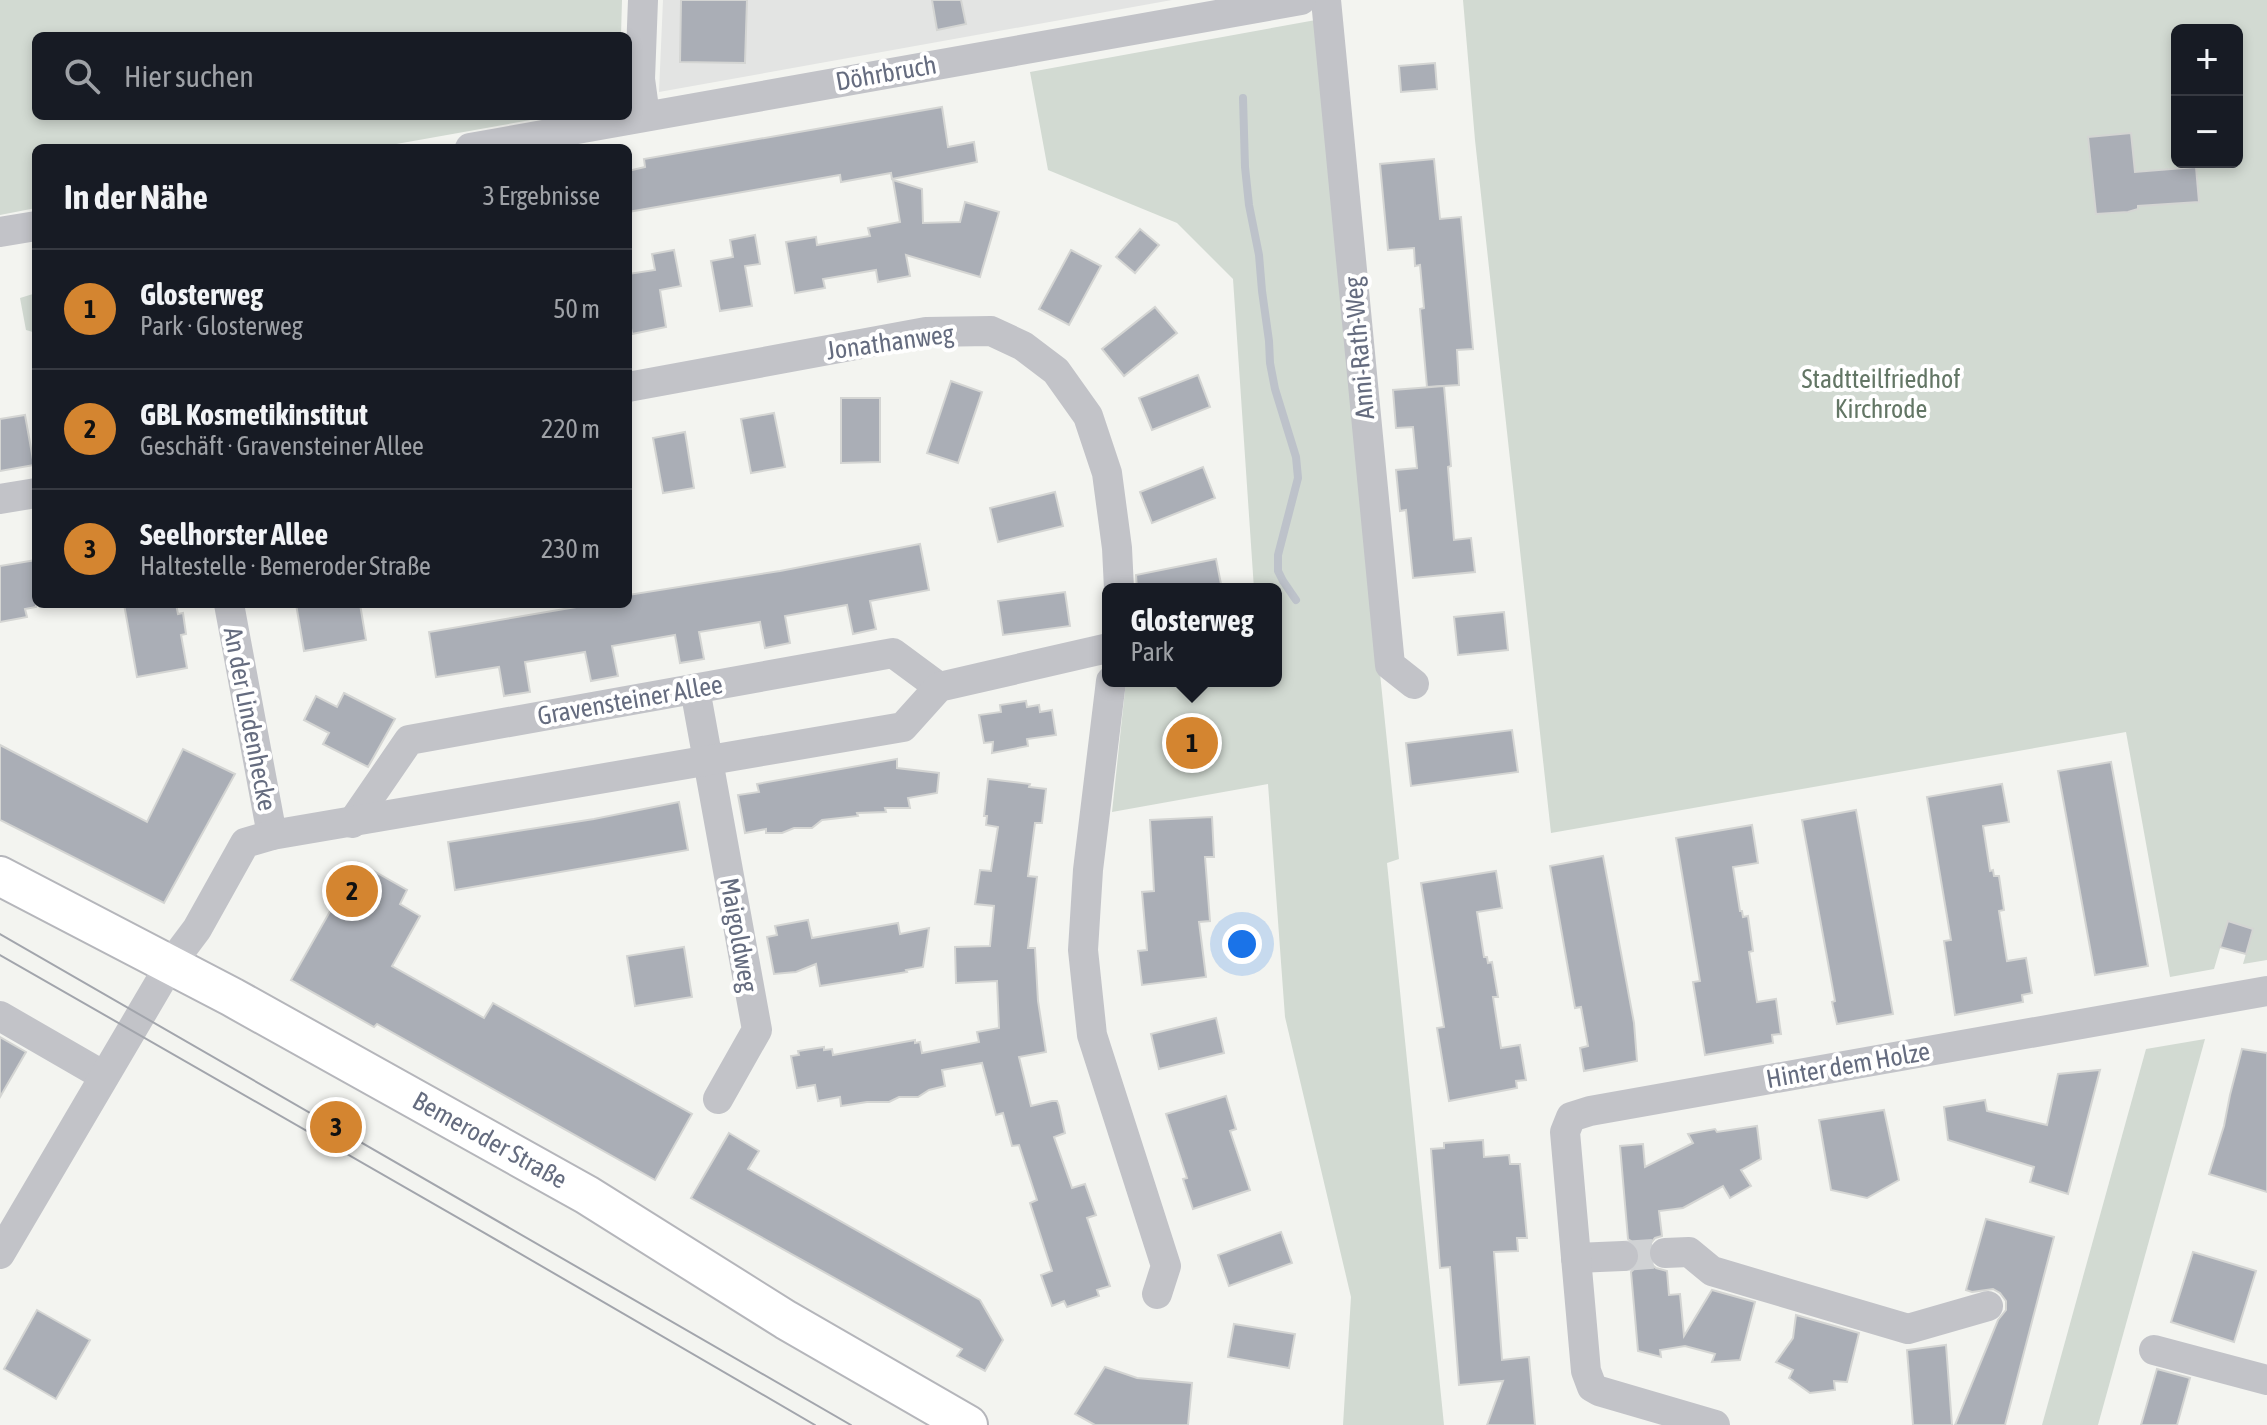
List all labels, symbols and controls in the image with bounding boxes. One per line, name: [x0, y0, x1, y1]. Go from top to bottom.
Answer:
map controls: [2171, 24, 2243, 168]
button: +: [2171, 24, 2243, 96]
search box: [32, 32, 632, 120]
street label: Döhrbruch: [833, 49, 939, 97]
icon: search: [60, 54, 104, 98]
text: Hier suchen: [124, 59, 254, 93]
button: −: [2171, 96, 2243, 168]
text: In der Nähe: [64, 177, 208, 216]
text: 3 Ergebnisse: [483, 181, 600, 211]
street label: Anni-Rath-Weg: [1338, 275, 1380, 421]
text: Glosterweg: [140, 277, 263, 311]
text: 1: [84, 294, 96, 324]
text: 50 m: [553, 294, 600, 324]
text: Park · Glosterweg: [140, 311, 303, 341]
street label: Jonathanweg: [824, 318, 956, 366]
park label: Stadtteilfriedhof Kirchrode: [1801, 364, 1961, 424]
text: GBL Kosmetikinstitut: [140, 397, 368, 431]
text: 2: [84, 414, 96, 444]
text: 220 m: [541, 414, 600, 444]
text: Geschäft · Gravensteiner Allee: [140, 431, 424, 461]
text: Seelhorster Allee: [140, 517, 328, 551]
text: 3: [84, 534, 96, 564]
text: 230 m: [541, 534, 600, 564]
text: Haltestelle · Bemeroder Straße: [140, 551, 431, 581]
popup: [1102, 583, 1282, 687]
text: Glosterweg: [1130, 603, 1254, 637]
street label: An der Lindenhecke: [218, 625, 282, 813]
text: Park: [1130, 637, 1174, 667]
street label: Gravensteiner Allee: [535, 669, 725, 731]
pin: 1: [1166, 713, 1218, 773]
pin: 2: [326, 861, 378, 921]
street label: Maigoldweg: [714, 875, 764, 995]
your location: [1222, 924, 1262, 964]
street label: Hinter dem Holze: [1764, 1036, 1932, 1094]
street label: Bemeroder Straße: [408, 1085, 572, 1195]
pin: 3: [310, 1097, 362, 1157]

